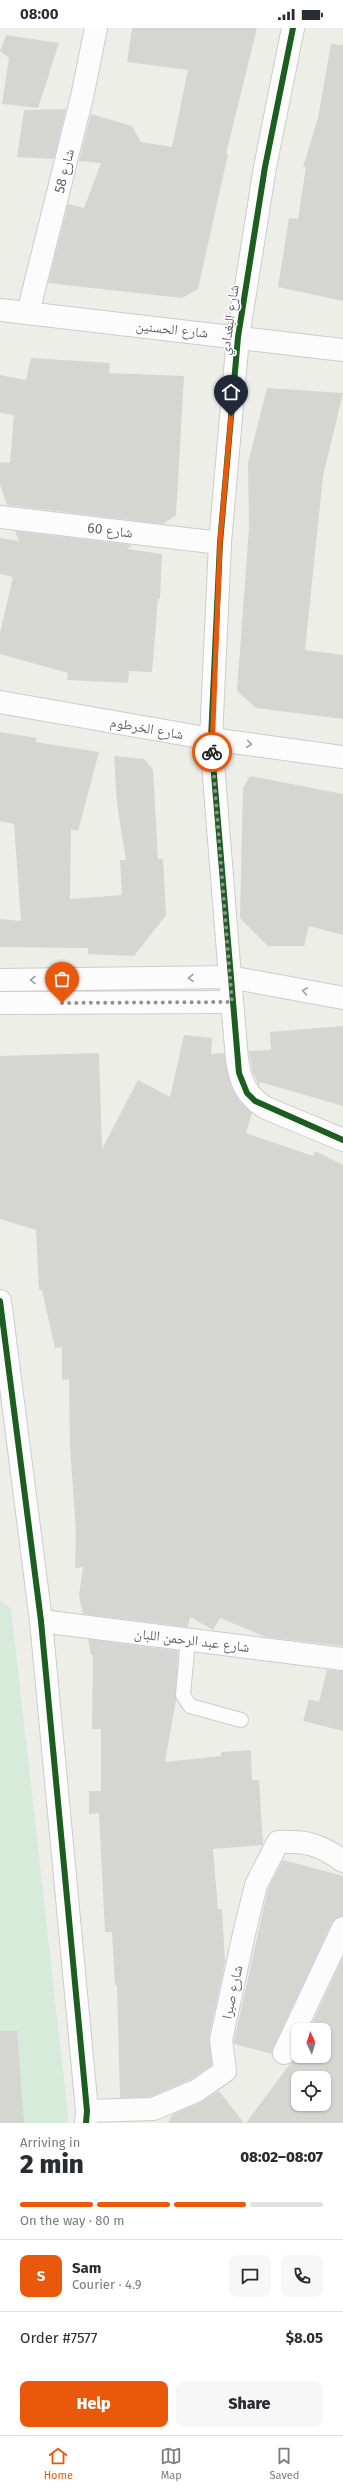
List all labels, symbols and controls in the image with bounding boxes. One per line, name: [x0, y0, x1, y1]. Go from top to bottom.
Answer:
text: 08:00: [20, 5, 59, 23]
street label: شارع 58: [51, 147, 79, 195]
street label: شارع البغدادي: [216, 284, 245, 357]
street label: شارع الحسنين: [135, 317, 209, 343]
pin: [214, 375, 248, 416]
icon: home: [220, 381, 242, 403]
street label: شارع 60: [86, 519, 134, 543]
street label: شارع الخرطوم: [109, 714, 185, 744]
courier: [192, 732, 232, 772]
one-way arrow: [246, 740, 252, 749]
icon: bike: [201, 741, 223, 763]
pin: [45, 962, 79, 1003]
icon: bag: [51, 968, 73, 990]
one-way arrow: [188, 974, 194, 982]
one-way arrow: [30, 976, 36, 984]
one-way arrow: [302, 987, 308, 996]
street label: شارع عبد الرحمن اللبان: [133, 1625, 251, 1657]
street label: شارع صبرا: [219, 1964, 247, 2021]
north arrow: [291, 2023, 331, 2063]
map controls: [291, 2023, 331, 2111]
button: locate: [291, 2071, 331, 2111]
text: Arriving in: [20, 2135, 80, 2150]
text: 08:02–08:07: [240, 2148, 323, 2166]
text: 2 min: [20, 2149, 84, 2180]
text: On the way · 80 m: [20, 2213, 124, 2228]
button: chat: [229, 2255, 271, 2297]
button: phone: [281, 2255, 323, 2297]
text: Sam: [72, 2259, 101, 2277]
text: S: [37, 2267, 45, 2285]
text: Courier · 4.9: [72, 2277, 142, 2292]
text: Order #7577: [20, 2329, 97, 2347]
text: $8.05: [286, 2329, 323, 2347]
button: Help: [20, 2381, 168, 2427]
button: Share: [176, 2381, 323, 2427]
tab: Home: [44, 2445, 73, 2482]
tab: Map: [160, 2445, 182, 2482]
tab: Saved: [270, 2445, 299, 2482]

